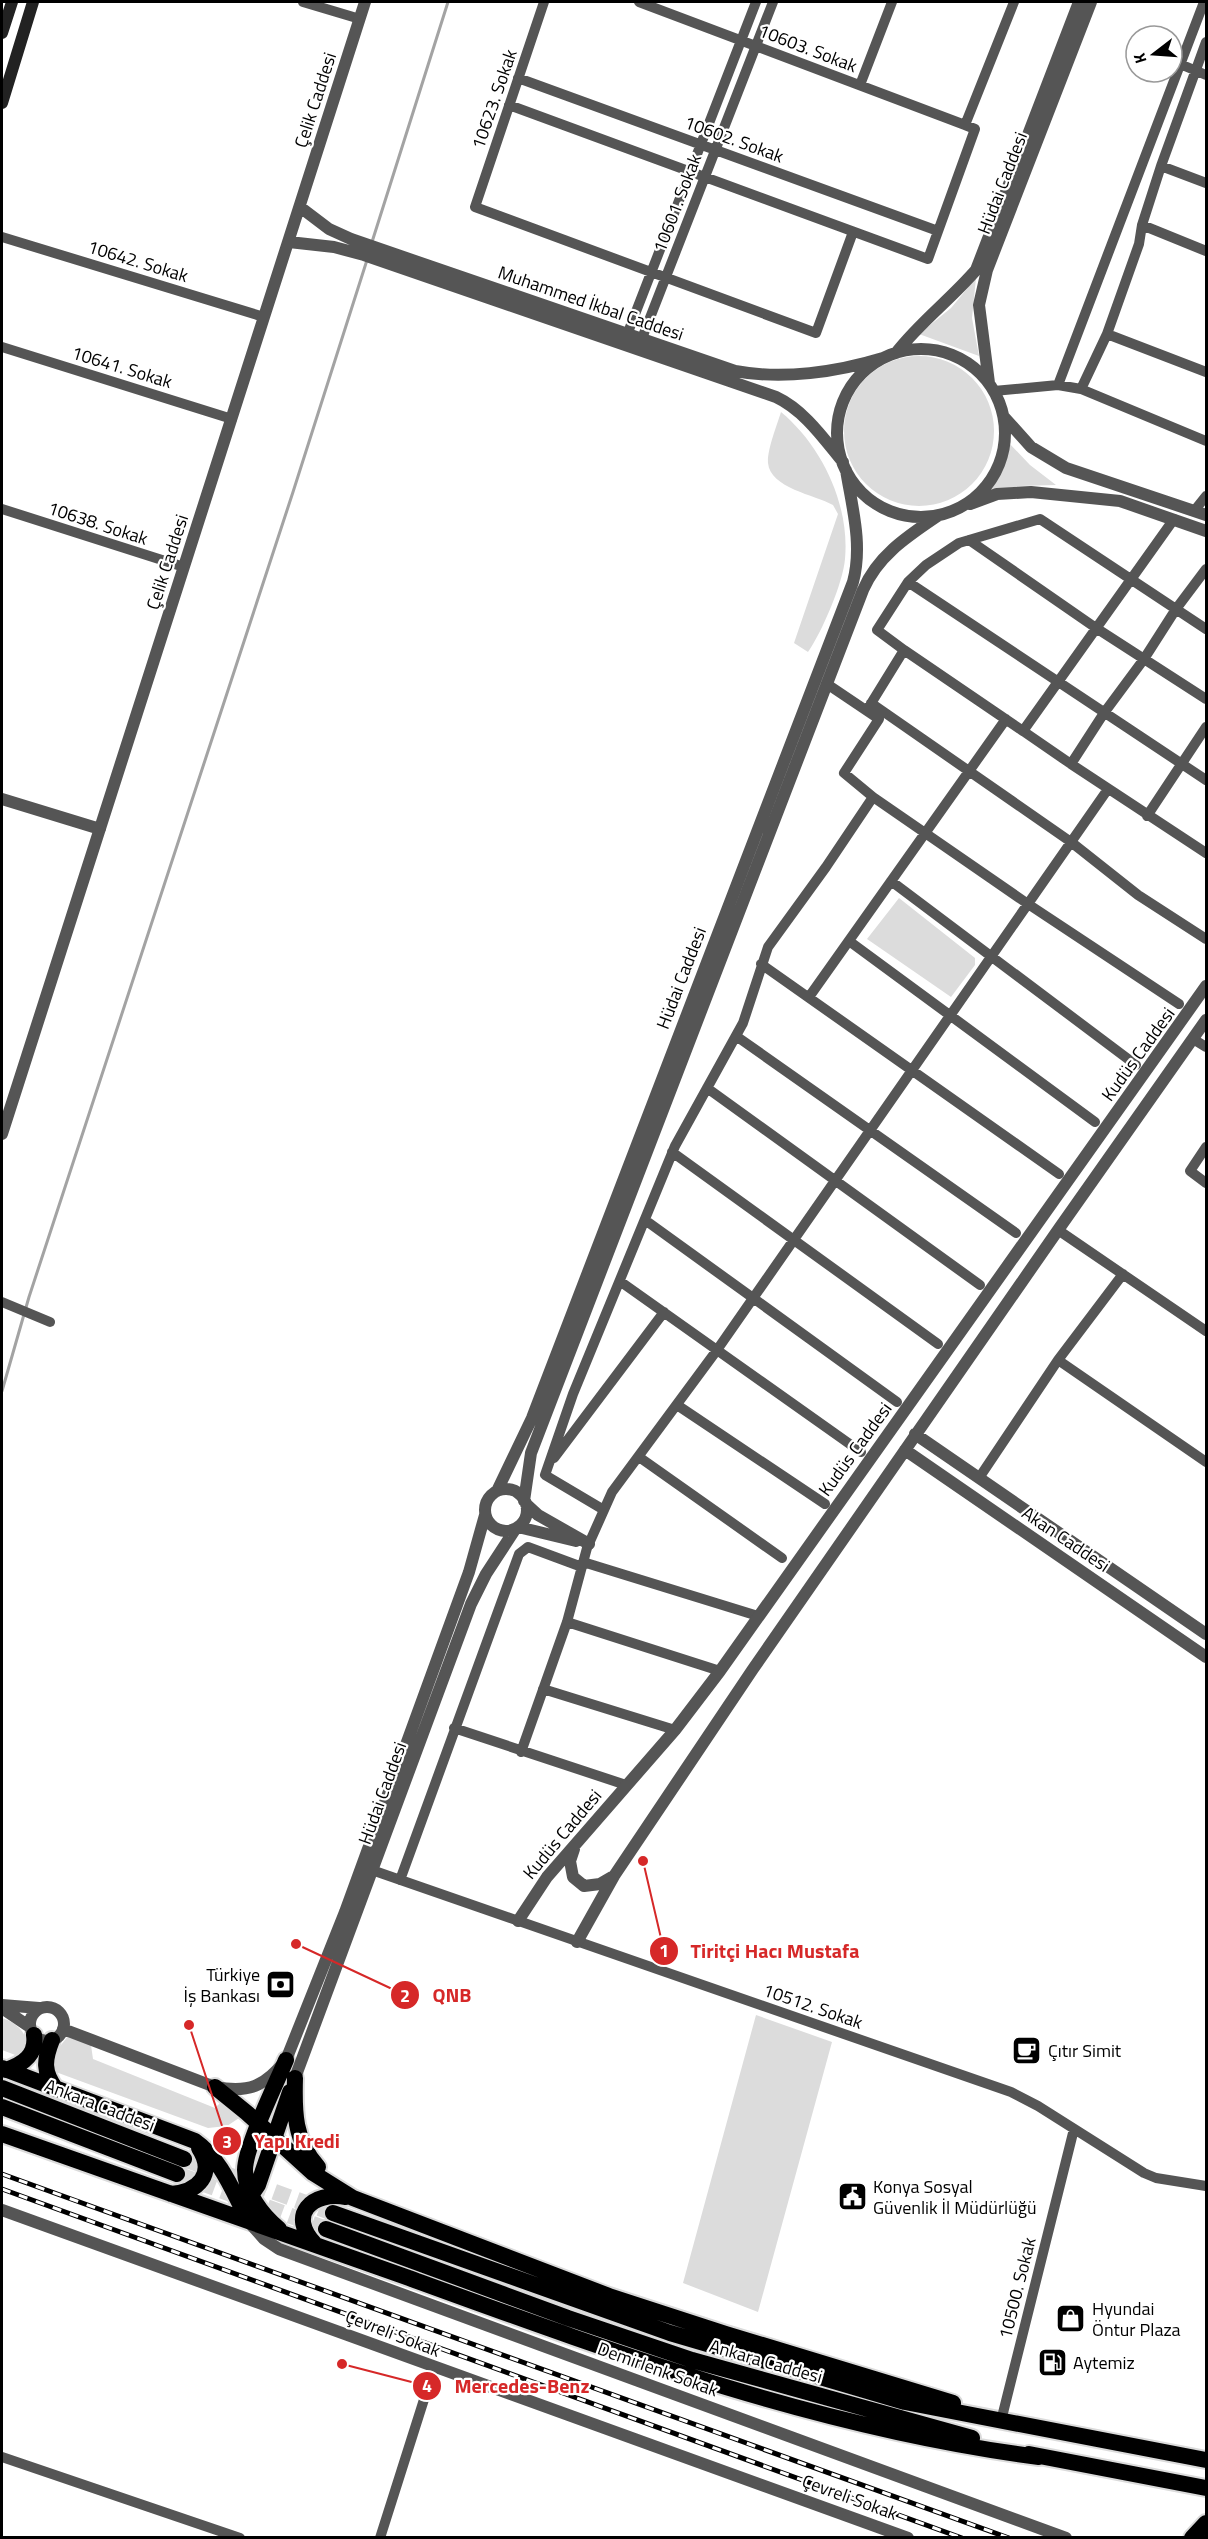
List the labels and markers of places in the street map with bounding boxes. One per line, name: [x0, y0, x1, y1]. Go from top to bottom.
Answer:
callout: Tiritçi Hacı Mustafa: [649, 1932, 872, 1970]
place label: Türkiye İş Bankası: [184, 1961, 260, 2009]
bank icon: Türkiye İş Bankası: [265, 1968, 297, 2000]
callout: QNB: [390, 1976, 483, 2014]
cafe icon: Çıtır Simit: [1011, 2034, 1043, 2066]
place label: Çıtır Simit: [1048, 2037, 1122, 2064]
callout: Yapı Kredi: [212, 2122, 352, 2160]
place label: Konya Sosyal Güvenlik İl Müdürlüğü: [873, 2173, 1037, 2221]
public building icon: Konya Sosyal Güvenlik İl Müdürlüğü: [836, 2180, 868, 2212]
place label: Hyundai Öntur Plaza: [1092, 2295, 1181, 2343]
shop icon: Hyundai Öntur Plaza: [1055, 2302, 1087, 2334]
fuel station icon: Aytemiz: [1036, 2346, 1068, 2378]
place label: Aytemiz: [1073, 2349, 1135, 2376]
callout: Mercedes-Benz: [412, 2367, 601, 2405]

